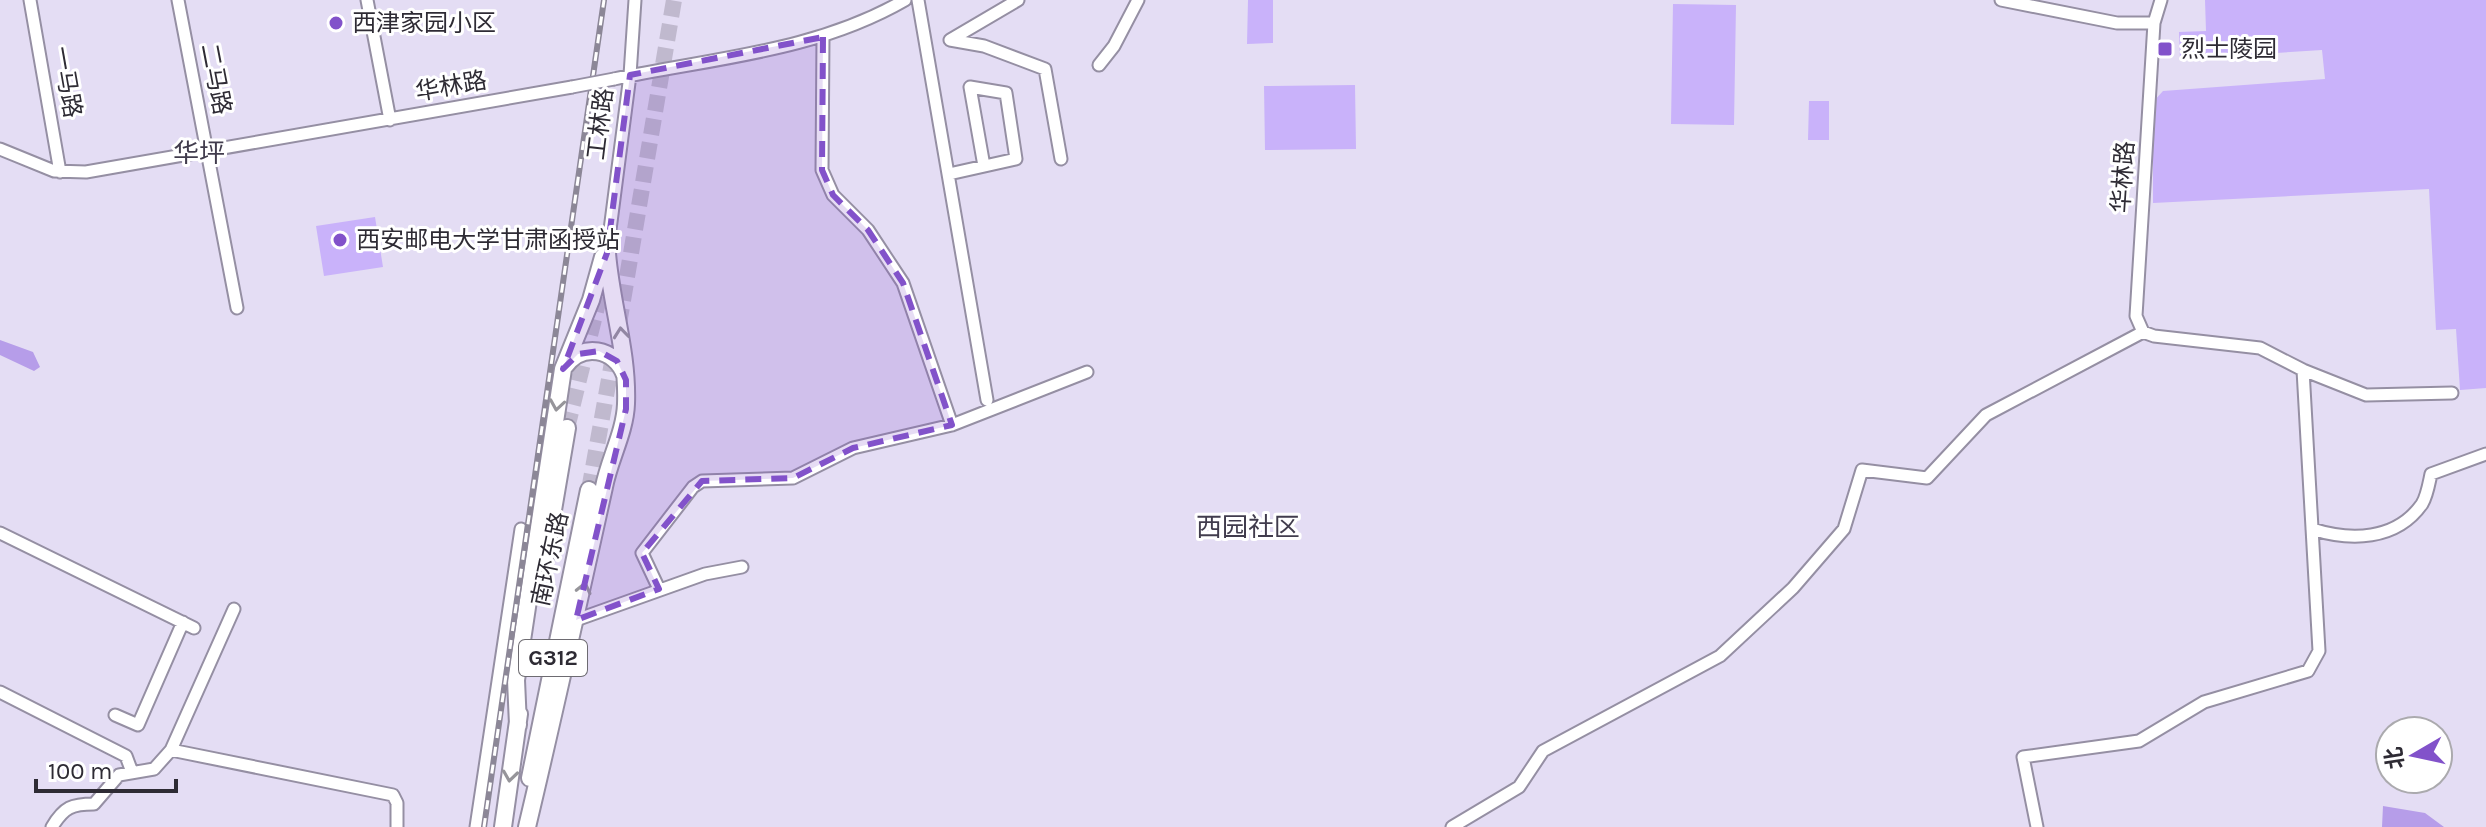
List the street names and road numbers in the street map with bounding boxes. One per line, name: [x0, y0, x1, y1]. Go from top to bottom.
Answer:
street label: 二马路: [195, 41, 237, 117]
street label: 一马路: [47, 44, 87, 120]
street label: 华林路: [413, 66, 489, 106]
street label: 工林路: [582, 87, 618, 161]
street label: 华林路: [2107, 140, 2139, 214]
street label: 南环东路: [526, 509, 574, 609]
road number: G312: [519, 640, 587, 676]

